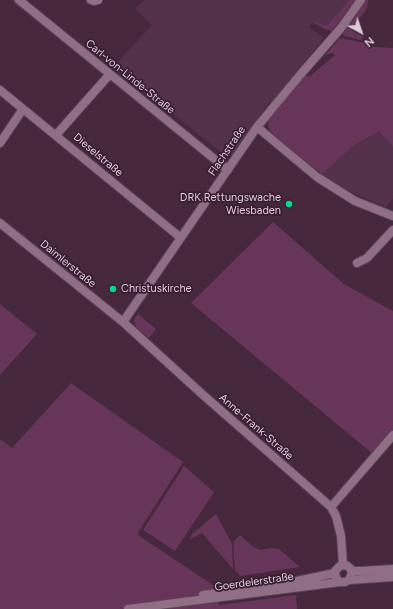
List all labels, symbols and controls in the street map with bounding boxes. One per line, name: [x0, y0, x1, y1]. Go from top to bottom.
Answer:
north arrow: [341, 12, 381, 52]
text: N: [362, 34, 376, 49]
street label: Carl-von-Linde-Straße: [83, 37, 177, 117]
street label: Flachstraße: [206, 124, 248, 178]
street label: Dieselstraße: [71, 130, 125, 180]
place label: DRK Rettungswache Wiesbaden: [180, 191, 281, 217]
marker: DRK Rettungswache Wiesbaden: [284, 199, 294, 209]
street label: Daimlerstraße: [37, 237, 99, 291]
place label: Christuskirche: [121, 282, 192, 296]
marker: Christuskirche: [108, 284, 118, 294]
street label: Anne-Frank-Straße: [216, 391, 296, 463]
street label: Goerdelerstraße: [214, 570, 294, 594]

